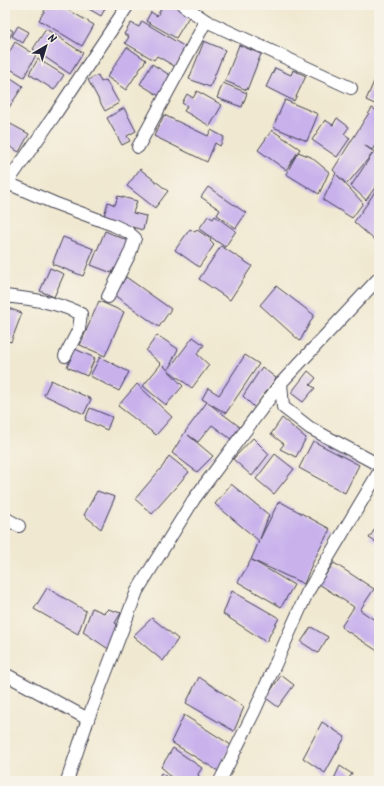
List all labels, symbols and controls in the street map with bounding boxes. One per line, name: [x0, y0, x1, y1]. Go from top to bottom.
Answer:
north arrow: [26, 26, 66, 66]
text: N: [43, 30, 60, 48]

